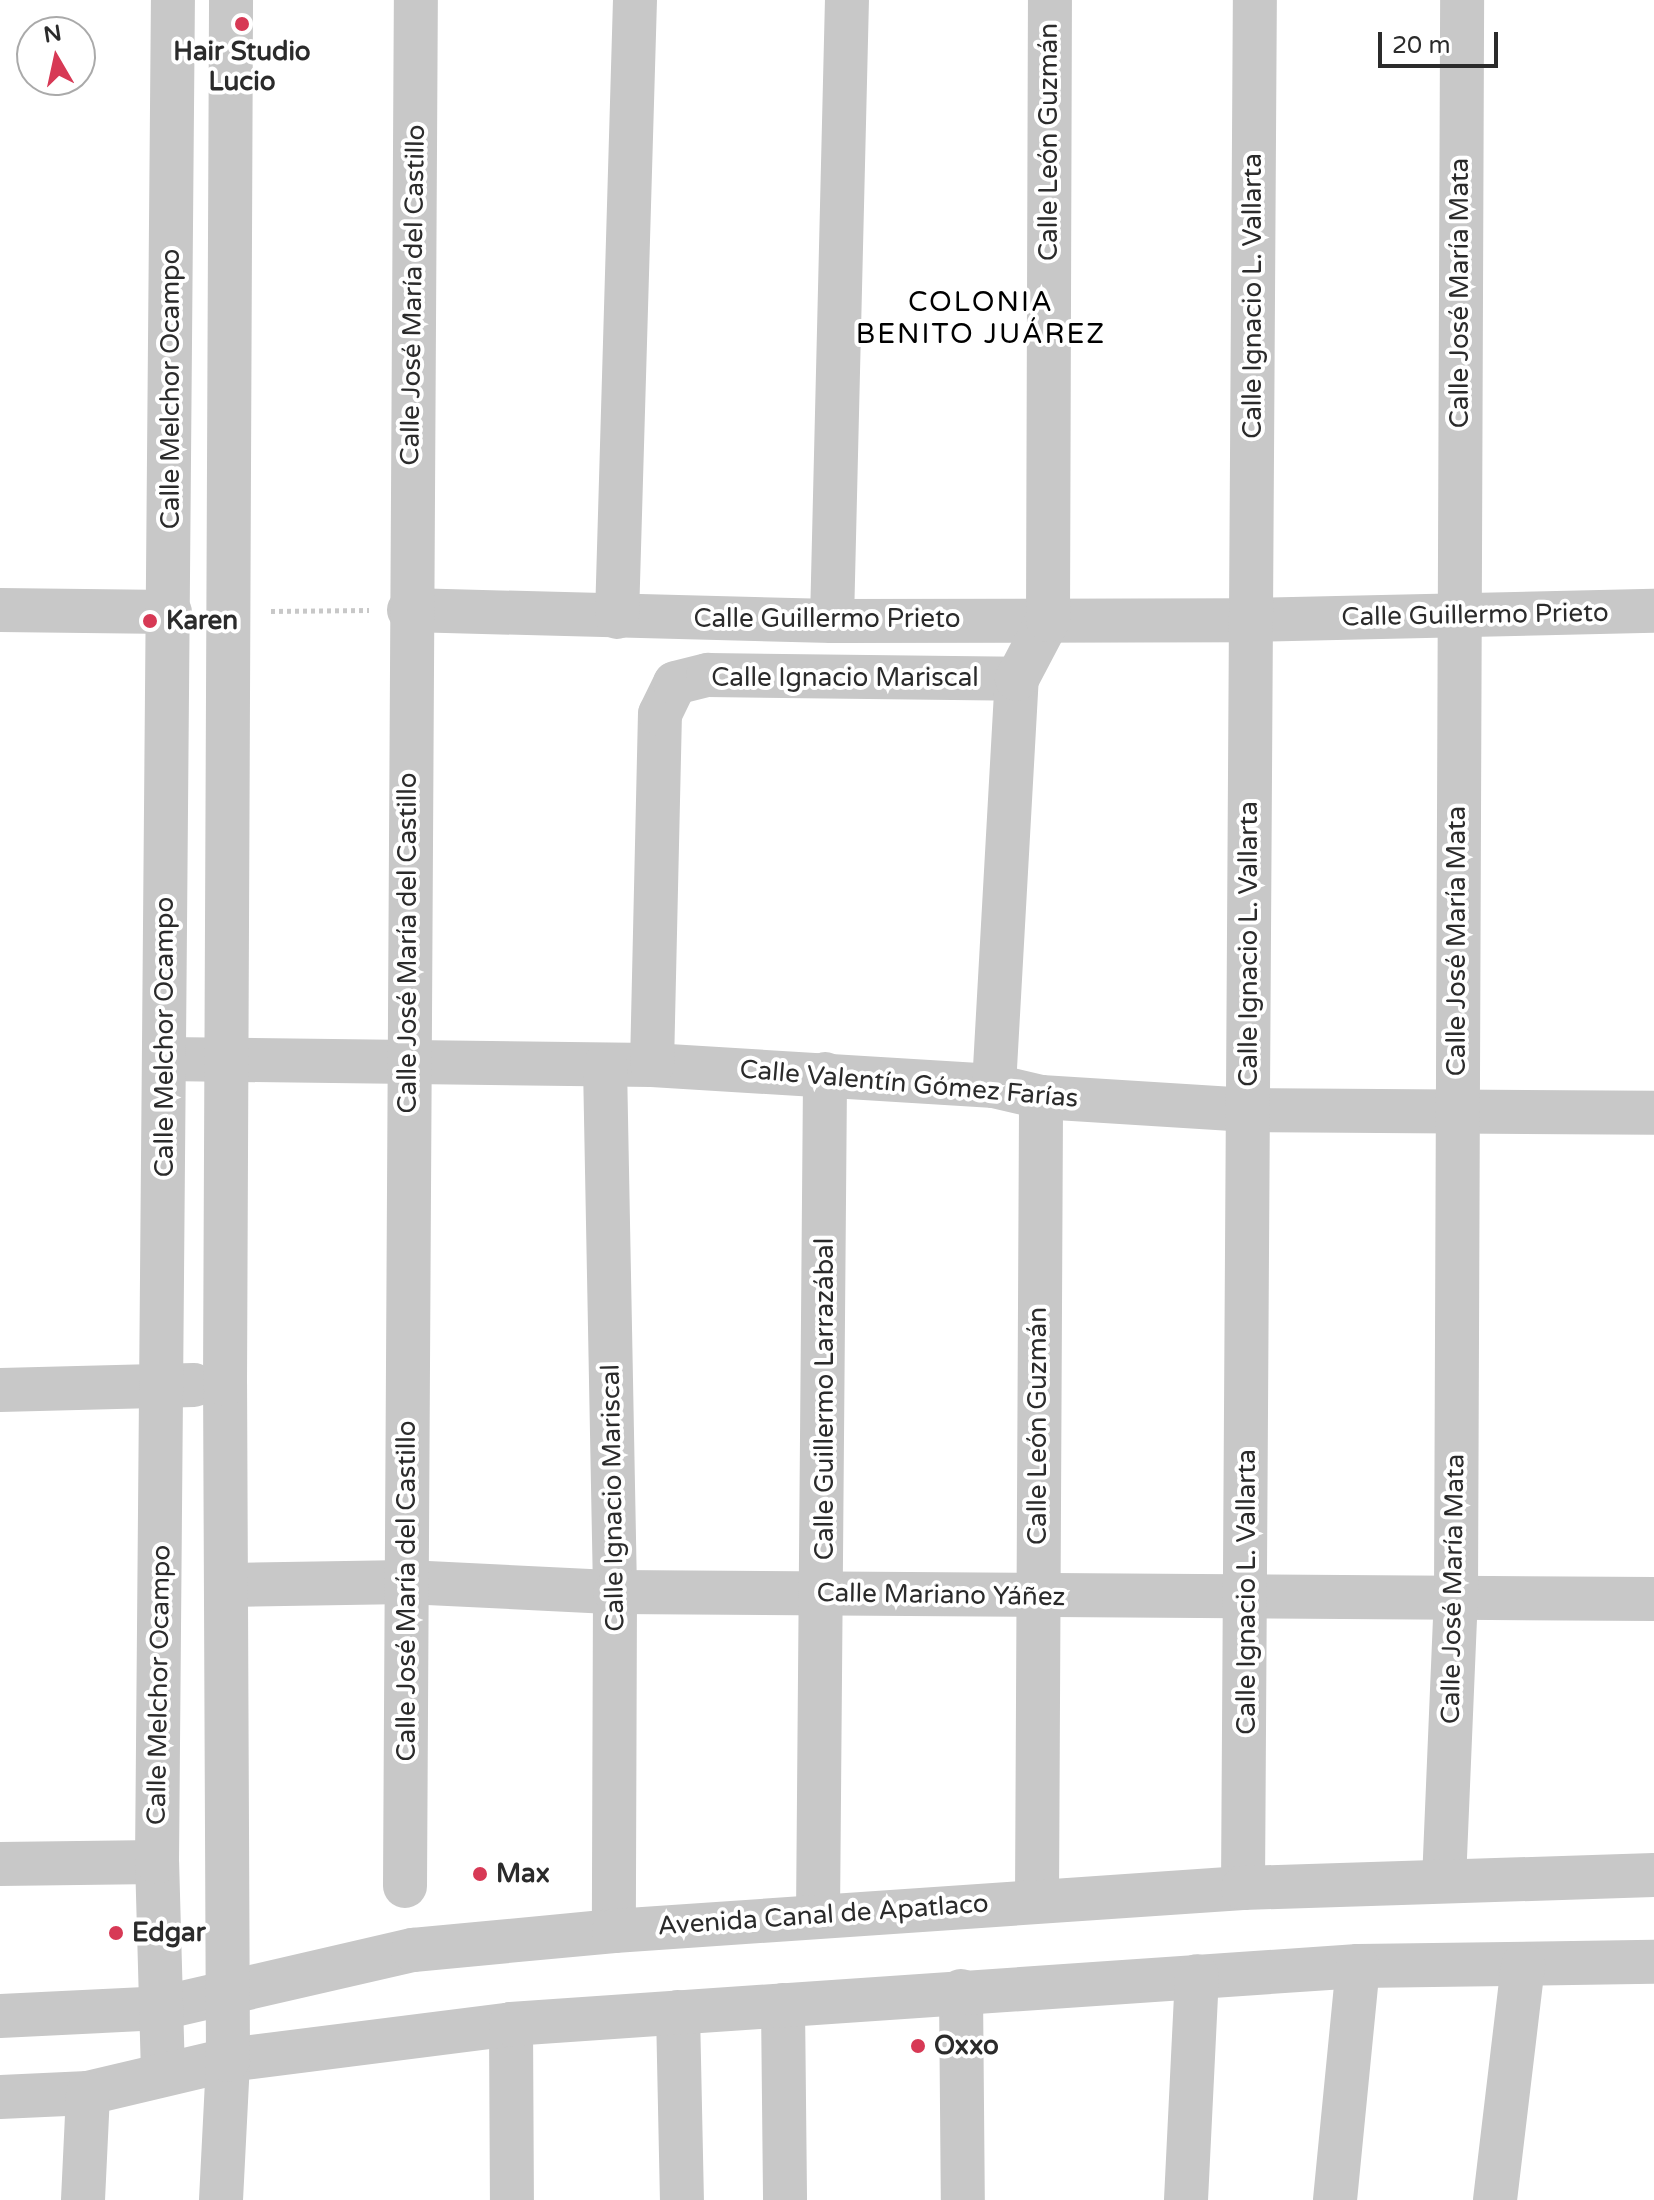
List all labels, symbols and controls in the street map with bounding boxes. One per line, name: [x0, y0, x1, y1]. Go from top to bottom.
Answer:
marker: Hair Studio Lucio: [233, 15, 251, 33]
north arrow: [16, 16, 96, 96]
scale bar: [1382, 16, 1502, 66]
text: N: [42, 20, 63, 48]
street label: Calle León Guzmán: [1033, 23, 1065, 261]
text: 20 m: [1392, 31, 1450, 60]
place label: Hair Studio Lucio: [173, 36, 311, 98]
street label: Calle José María del Castillo: [394, 124, 432, 466]
street label: Calle Ignacio L. Vallarta: [1237, 153, 1269, 439]
street label: Calle José María Mata: [1444, 158, 1476, 428]
street label: Calle Melchor Ocampo: [155, 249, 187, 529]
district label: COLONIA BENITO JUÁREZ: [856, 285, 1106, 351]
street label: Calle Guillermo Prieto: [1341, 597, 1609, 633]
street label: Calle Guillermo Prieto: [693, 603, 961, 635]
place label: Karen: [166, 605, 238, 637]
marker: Karen: [141, 612, 159, 630]
street label: Calle Ignacio Mariscal: [711, 662, 979, 694]
street label: Calle José María del Castillo: [392, 772, 424, 1114]
street label: Calle Ignacio L. Vallarta: [1233, 801, 1265, 1087]
street label: Calle José María Mata: [1441, 806, 1473, 1076]
street label: Calle Melchor Ocampo: [149, 897, 181, 1177]
street label: Calle Valentín Gómez Farías: [738, 1054, 1080, 1114]
street label: Calle Guillermo Larrazábal: [809, 1238, 841, 1560]
street label: Calle León Guzmán: [1022, 1307, 1054, 1545]
street label: Calle Ignacio Mariscal: [595, 1364, 631, 1632]
street label: Calle José María del Castillo: [391, 1420, 423, 1762]
street label: Calle Ignacio L. Vallarta: [1231, 1449, 1263, 1735]
street label: Calle José María Mata: [1435, 1454, 1471, 1724]
street label: Calle Melchor Ocampo: [141, 1545, 177, 1825]
street label: Calle Mariano Yáñez: [816, 1577, 1066, 1613]
place label: Max: [496, 1858, 550, 1890]
marker: Max: [471, 1865, 489, 1883]
street label: Avenida Canal de Apatlaco: [657, 1888, 989, 1942]
place label: Edgar: [132, 1917, 206, 1949]
marker: Edgar: [107, 1924, 125, 1942]
place label: Oxxo: [934, 2030, 999, 2062]
marker: Oxxo: [909, 2037, 927, 2055]

